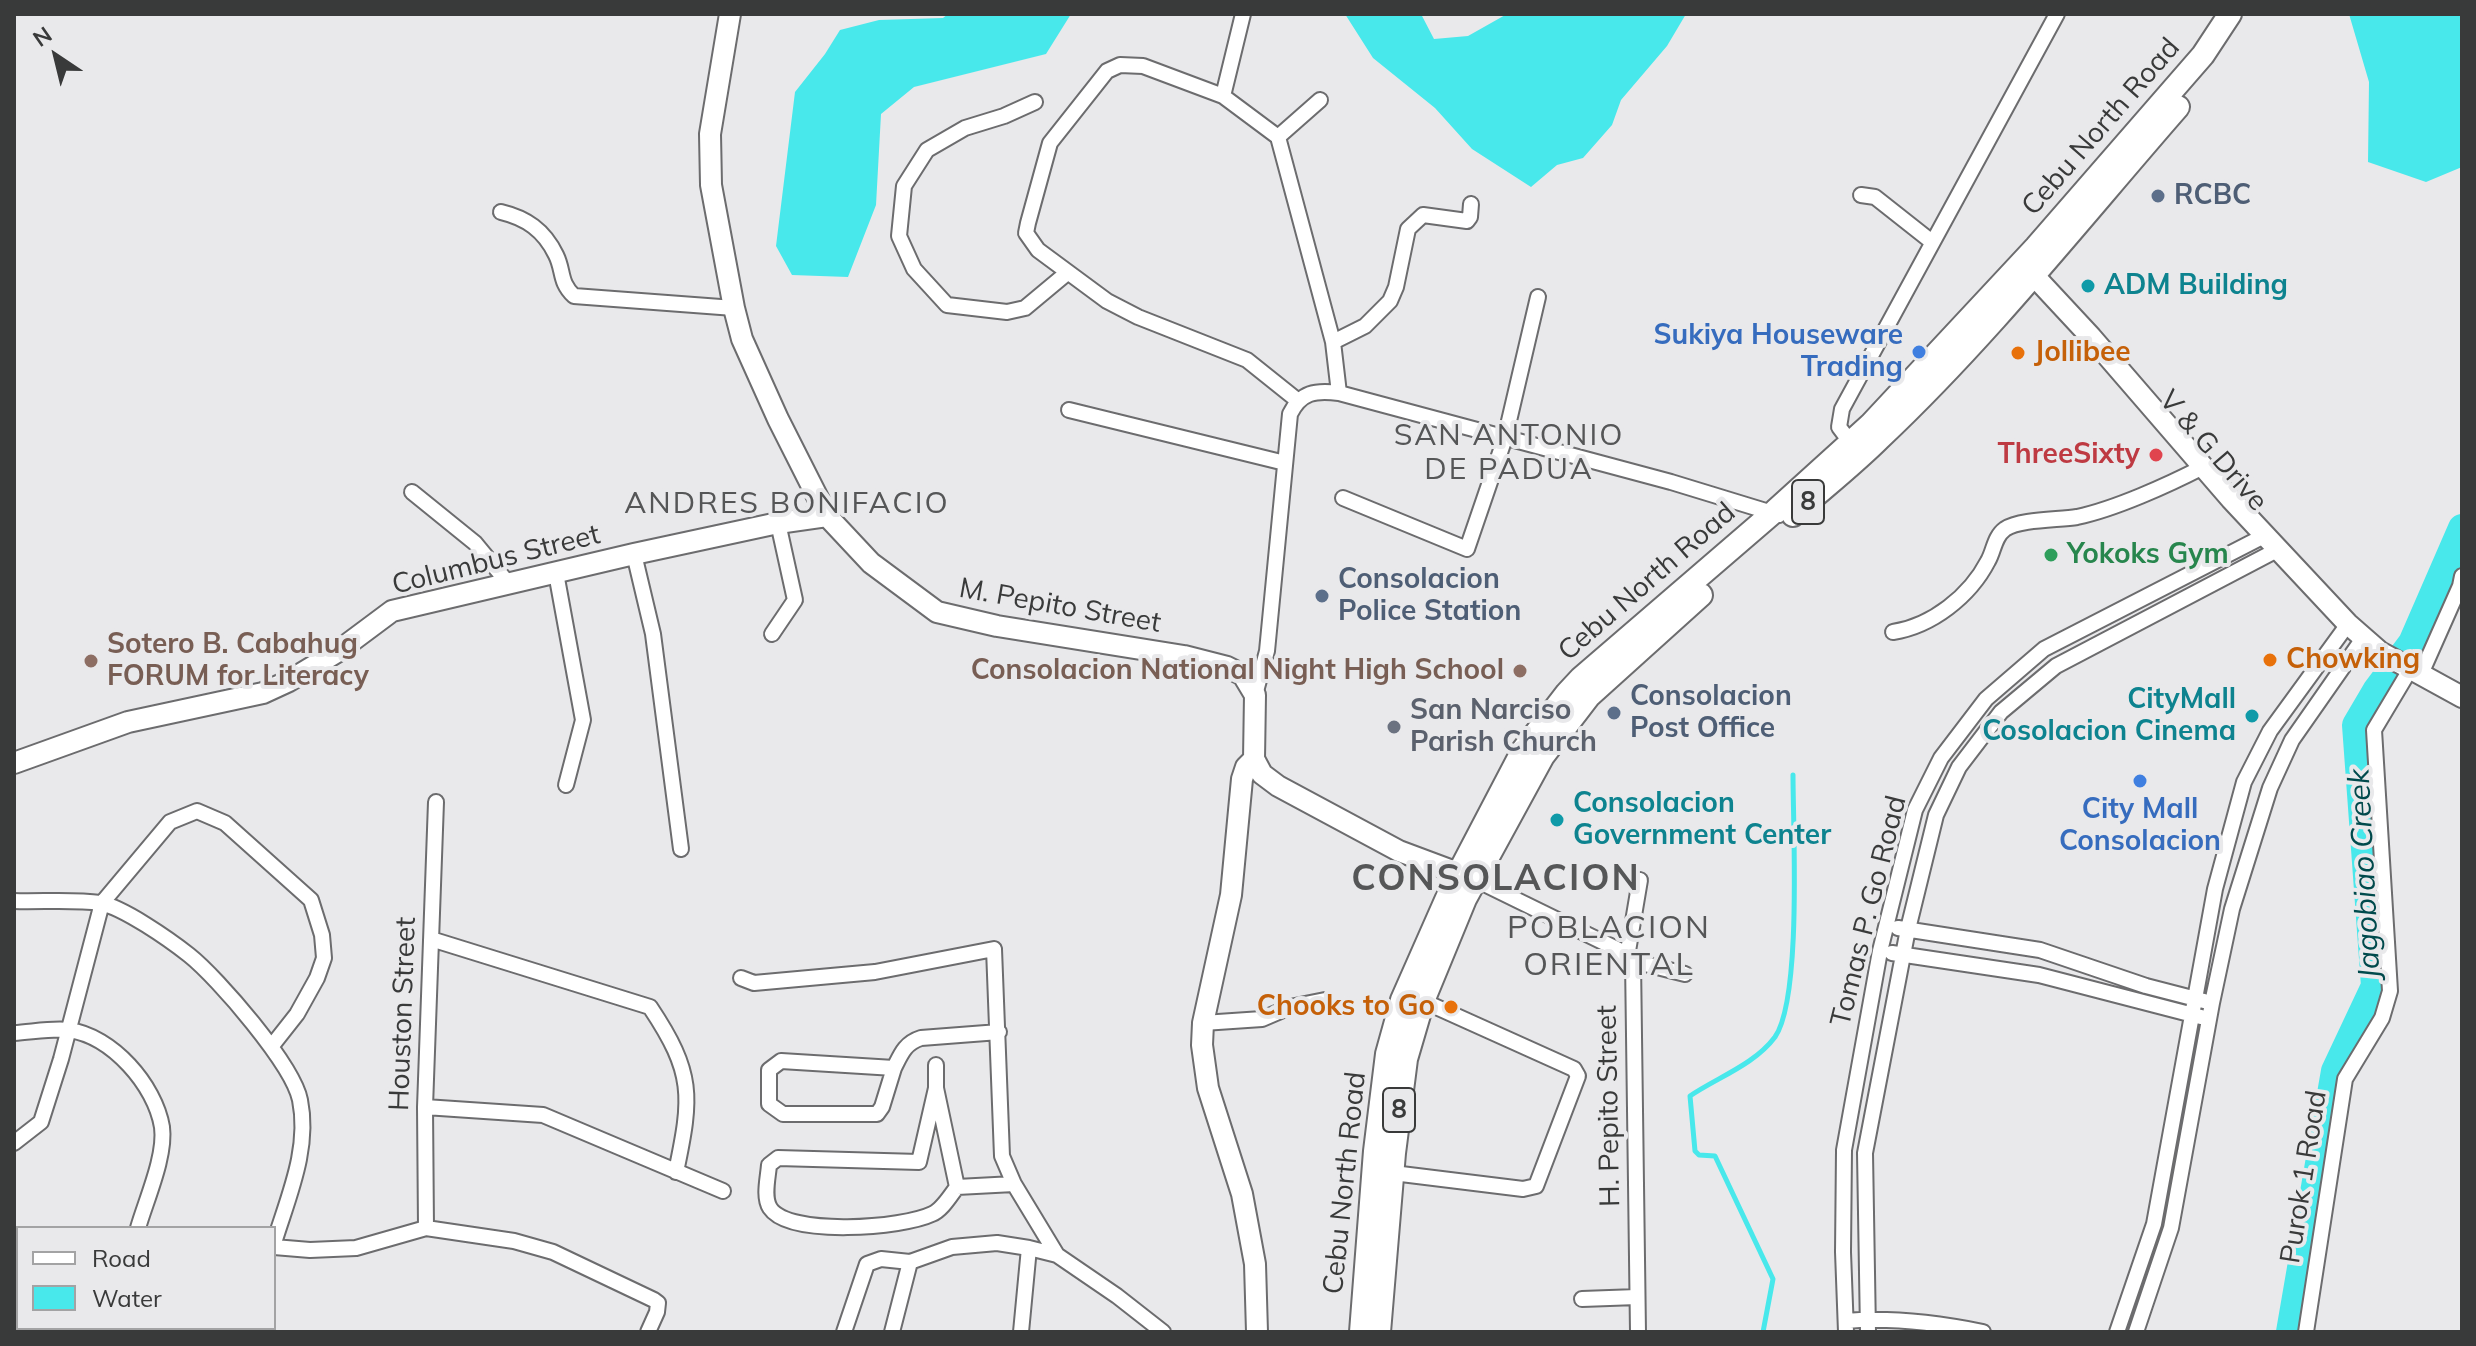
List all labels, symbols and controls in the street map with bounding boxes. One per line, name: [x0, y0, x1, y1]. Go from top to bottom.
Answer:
north arrow: [16, 16, 96, 96]
text: N: [27, 20, 57, 53]
street label: Cebu North Road: [2015, 32, 2187, 222]
place label: RCBC: [2174, 179, 2251, 213]
marker: RCBC: [2149, 187, 2167, 205]
place label: ADM Building: [2104, 269, 2288, 303]
marker: ADM Building: [2079, 277, 2097, 295]
place label: Sukiya Houseware Trading: [1654, 319, 1903, 385]
place label: Jollibee: [2034, 336, 2131, 370]
marker: Sukiya Houseware Trading: [1910, 343, 1928, 361]
marker: Jollibee: [2009, 344, 2027, 362]
street label: V & G Drive: [2152, 384, 2274, 518]
district label: SAN ANTONIO DE PADUA: [1394, 418, 1624, 488]
place label: ThreeSixty: [1998, 438, 2140, 472]
marker: ThreeSixty: [2147, 446, 2165, 464]
road number: 8: [1792, 480, 1824, 524]
district label: ANDRES BONIFACIO: [624, 486, 950, 522]
street label: Cebu North Road: [1552, 496, 1742, 668]
street label: Columbus Street: [389, 518, 603, 602]
place label: Yokoks Gym: [2067, 538, 2229, 572]
marker: Yokoks Gym: [2042, 546, 2060, 564]
place label: Consolacion Police Station: [1338, 563, 1521, 629]
street label: M. Pepito Street: [956, 572, 1164, 640]
marker: Consolacion Police Station: [1313, 587, 1331, 605]
place label: Sotero B. Cabahug FORUM for Literacy: [107, 628, 369, 694]
place label: Chowking: [2286, 643, 2420, 677]
marker: Chowking: [2261, 651, 2279, 669]
marker: Sotero B. Cabahug FORUM for Literacy: [82, 652, 100, 670]
place label: Consolacion National Night High School: [971, 654, 1504, 688]
marker: Consolacion National Night High School: [1511, 662, 1529, 680]
place label: Consolacion Post Office: [1630, 680, 1792, 746]
place label: CityMall Cosolacion Cinema: [1982, 683, 2236, 749]
place label: San Narciso Parish Church: [1410, 694, 1597, 760]
marker: Consolacion Post Office: [1605, 704, 1623, 722]
marker: CityMall Cosolacion Cinema: [2243, 707, 2261, 725]
marker: San Narciso Parish Church: [1385, 718, 1403, 736]
water label: Jagobiao Creek: [2342, 768, 2388, 980]
marker: City Mall Consolacion: [2131, 772, 2149, 790]
place label: Consolacion Government Center: [1573, 787, 1831, 853]
street label: Tomas P. Go Road: [1824, 792, 1914, 1030]
place label: City Mall Consolacion: [2059, 793, 2221, 859]
marker: Consolacion Government Center: [1548, 811, 1566, 829]
district label: CONSOLACION: [1351, 857, 1641, 901]
district label: POBLACION ORIENTAL: [1507, 909, 1711, 984]
street label: Houston Street: [383, 916, 423, 1112]
place label: Chooks to Go: [1257, 990, 1435, 1024]
marker: Chooks to Go: [1442, 998, 1460, 1016]
street label: H. Pepito Street: [1590, 1005, 1628, 1207]
street label: Cebu North Road: [1317, 1070, 1373, 1296]
road number: 8: [1383, 1088, 1415, 1132]
street label: Purok 1 Road: [2274, 1088, 2334, 1266]
legend: [16, 1226, 276, 1330]
text: Road: [92, 1243, 151, 1273]
text: Water: [92, 1283, 162, 1313]

